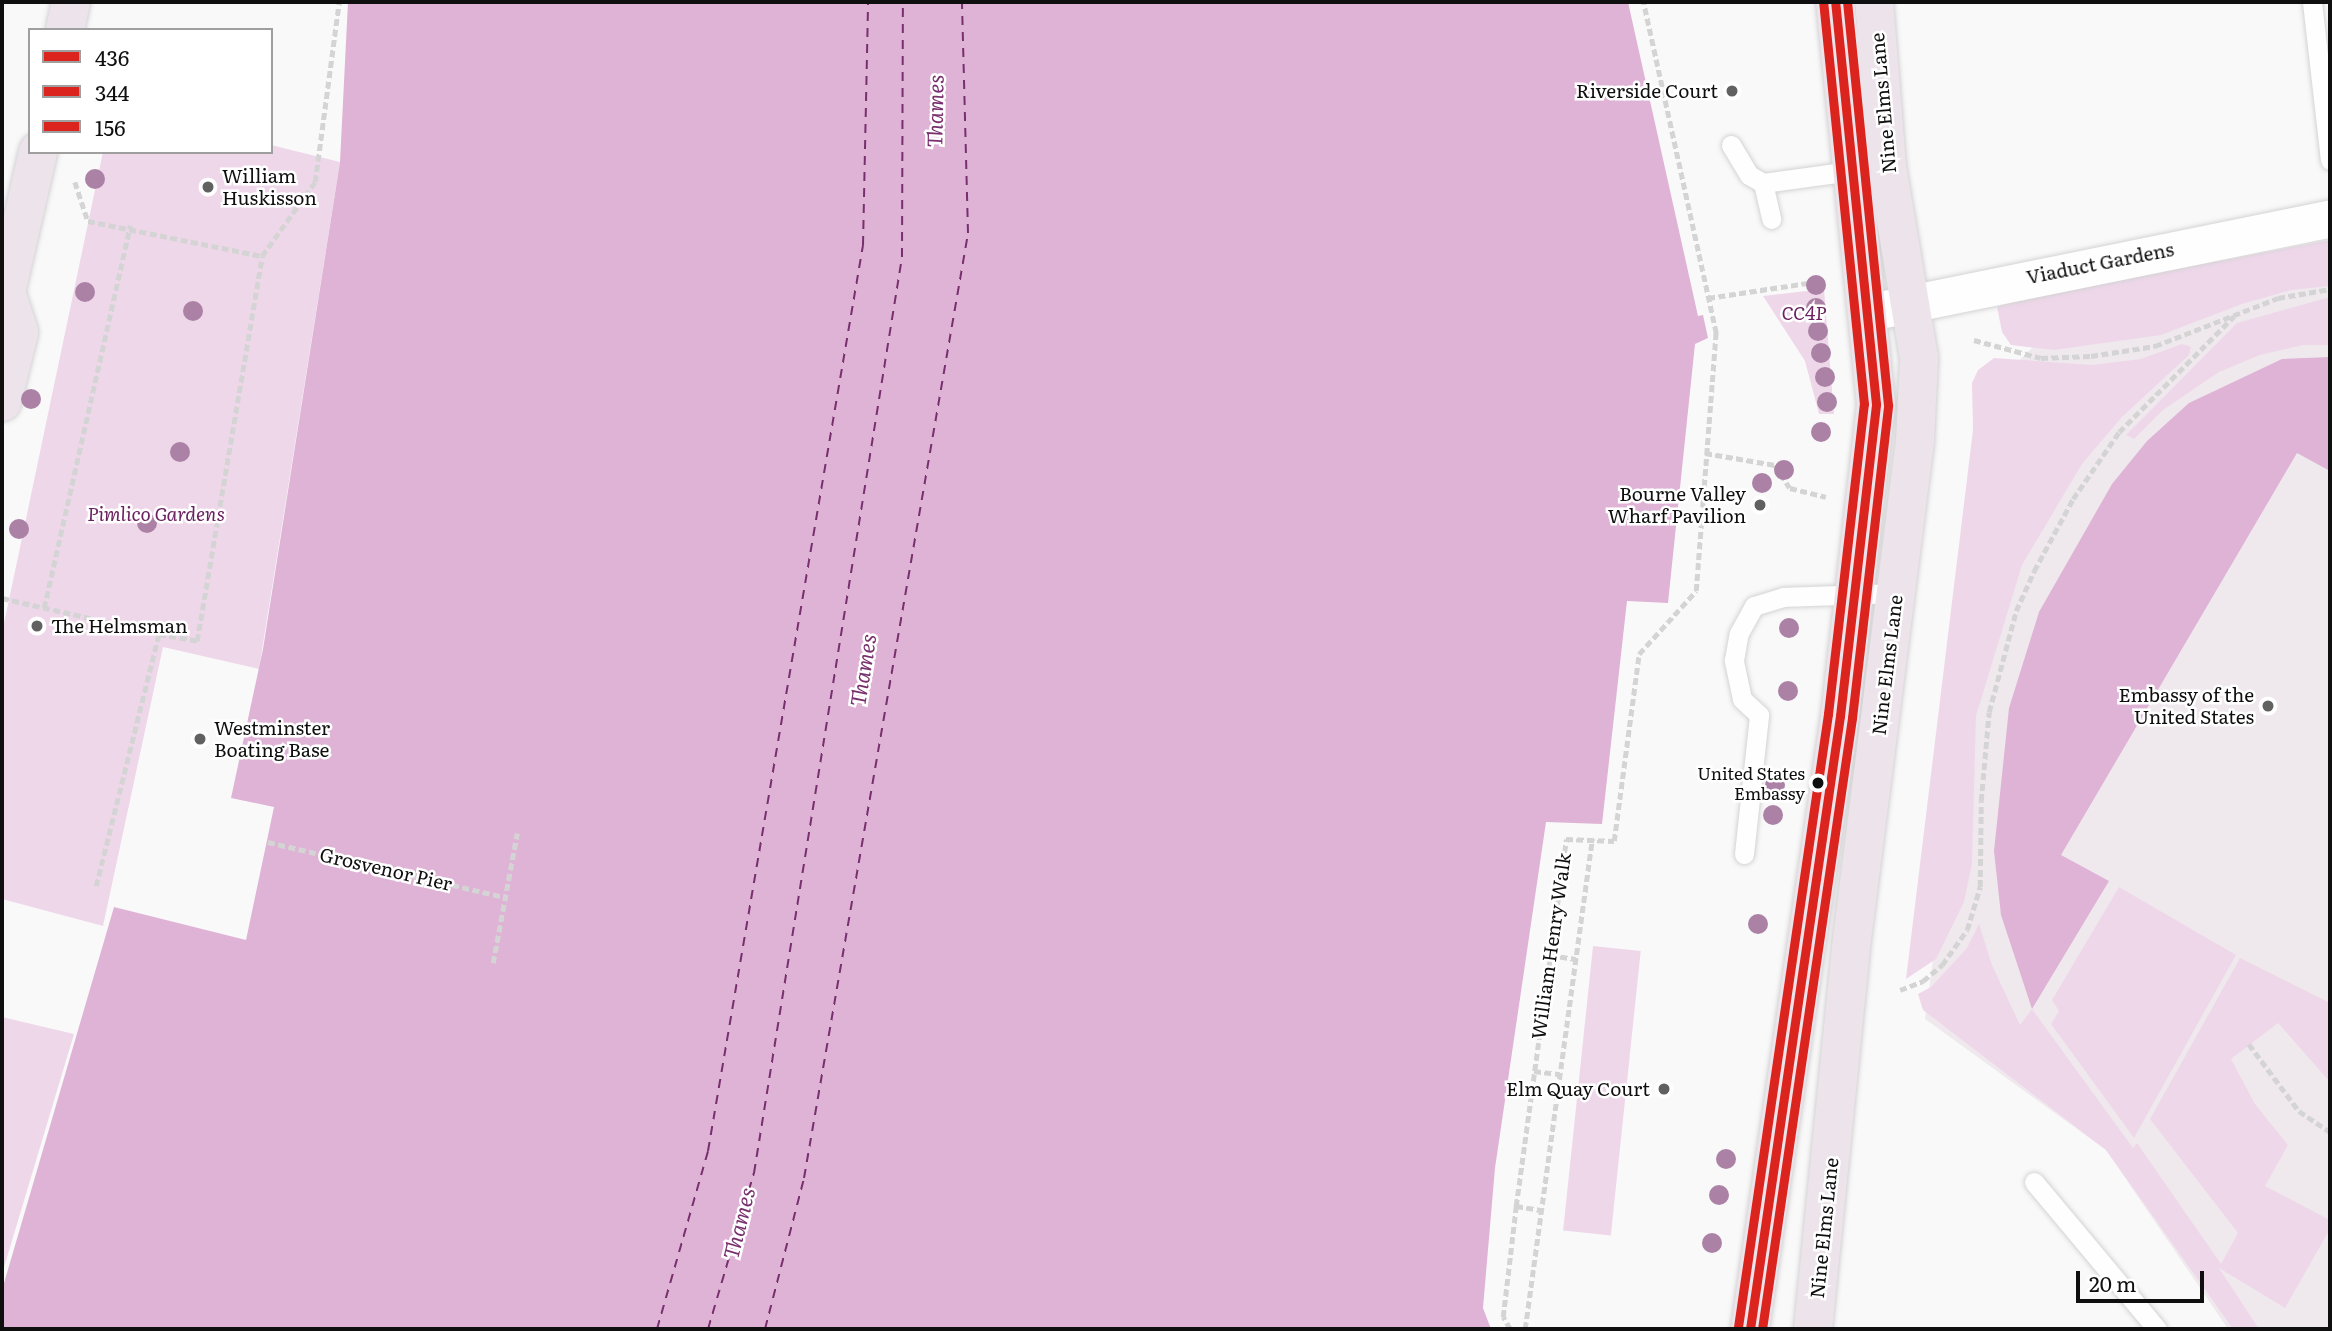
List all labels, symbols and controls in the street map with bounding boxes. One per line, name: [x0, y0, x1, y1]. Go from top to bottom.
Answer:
legend: [28, 28, 273, 154]
street label: Nine Elms Lane: [1865, 32, 1901, 174]
text: 436: [95, 41, 129, 72]
water label: Thames: [921, 74, 947, 148]
text: 344: [95, 76, 129, 107]
place label: Riverside Court: [1576, 80, 1718, 102]
marker: Riverside Court: [1724, 83, 1740, 99]
text: 156: [95, 111, 126, 142]
place label: William Huskisson: [222, 165, 317, 209]
marker: William Huskisson: [200, 179, 216, 195]
street label: Viaduct Gardens: [2024, 238, 2176, 288]
park label: CC4P: [1781, 302, 1827, 324]
place label: Bourne Valley Wharf Pavilion: [1608, 483, 1746, 527]
marker: Bourne Valley Wharf Pavilion: [1752, 497, 1768, 513]
park label: Pimlico Gardens: [87, 503, 225, 525]
street label: Nine Elms Lane: [1867, 594, 1907, 736]
place label: The Helmsman: [51, 615, 187, 637]
marker: The Helmsman: [29, 618, 45, 634]
water label: Thames: [844, 632, 880, 708]
place label: Embassy of the United States: [2118, 684, 2254, 728]
marker: Embassy of the United States: [2260, 698, 2276, 714]
place label: Westminster Boating Base: [214, 717, 330, 761]
marker: Westminster Boating Base: [192, 731, 208, 747]
place label: United States Embassy: [1697, 763, 1805, 803]
marker: United States Embassy: [1811, 776, 1825, 790]
street label: Grosvenor Pier: [317, 843, 455, 895]
street label: William Henry Walk: [1527, 851, 1575, 1041]
place label: Elm Quay Court: [1506, 1078, 1650, 1100]
marker: Elm Quay Court: [1656, 1081, 1672, 1097]
street label: Nine Elms Lane: [1805, 1157, 1843, 1299]
water label: Thames: [717, 1185, 759, 1261]
scale bar: [2080, 1258, 2208, 1302]
text: 20 m: [2089, 1267, 2136, 1298]

